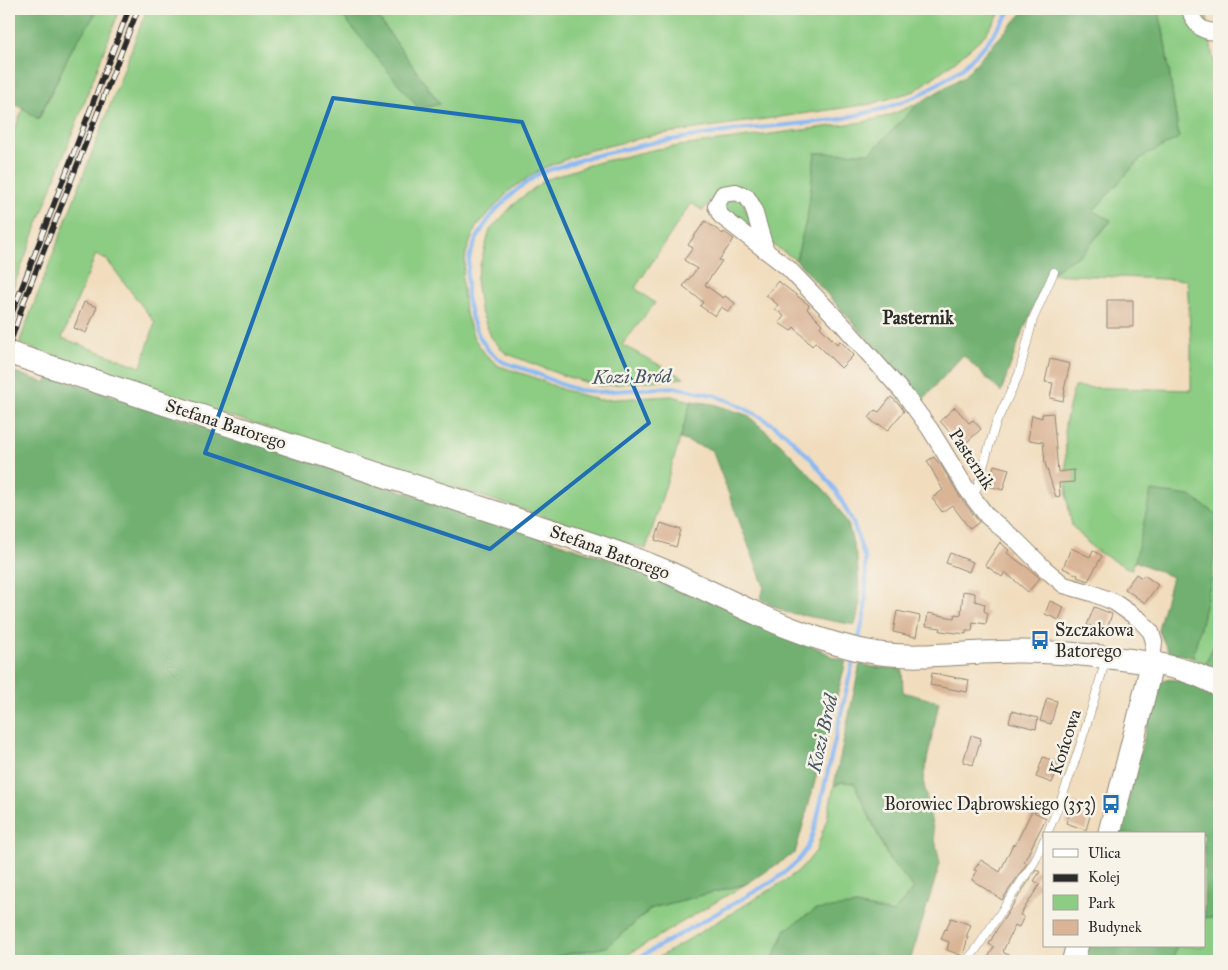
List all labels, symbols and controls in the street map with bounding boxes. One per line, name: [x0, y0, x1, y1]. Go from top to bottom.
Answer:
district label: Pasternik: [882, 306, 955, 329]
water label: Kozi Bród: [591, 364, 673, 389]
street label: Stefana Batorego: [162, 394, 289, 455]
street label: Pasternik: [944, 425, 1000, 494]
street label: Stefana Batorego: [547, 520, 673, 585]
place label: Szczakowa Batorego: [1055, 619, 1134, 663]
bus stop icon: Szczakowa Batorego: [1029, 629, 1051, 651]
water label: Kozi Bród: [802, 691, 843, 775]
street label: Końcowa: [1044, 706, 1086, 778]
place label: Borowiec Dąbrowskiego (353): [884, 793, 1096, 816]
bus stop icon: Borowiec Dąbrowskiego (353): [1100, 793, 1122, 815]
legend: [1043, 832, 1206, 948]
text: Ulica: [1088, 844, 1121, 862]
text: Kolej: [1088, 868, 1120, 886]
text: Park: [1088, 894, 1115, 912]
text: Budynek: [1088, 918, 1142, 936]

